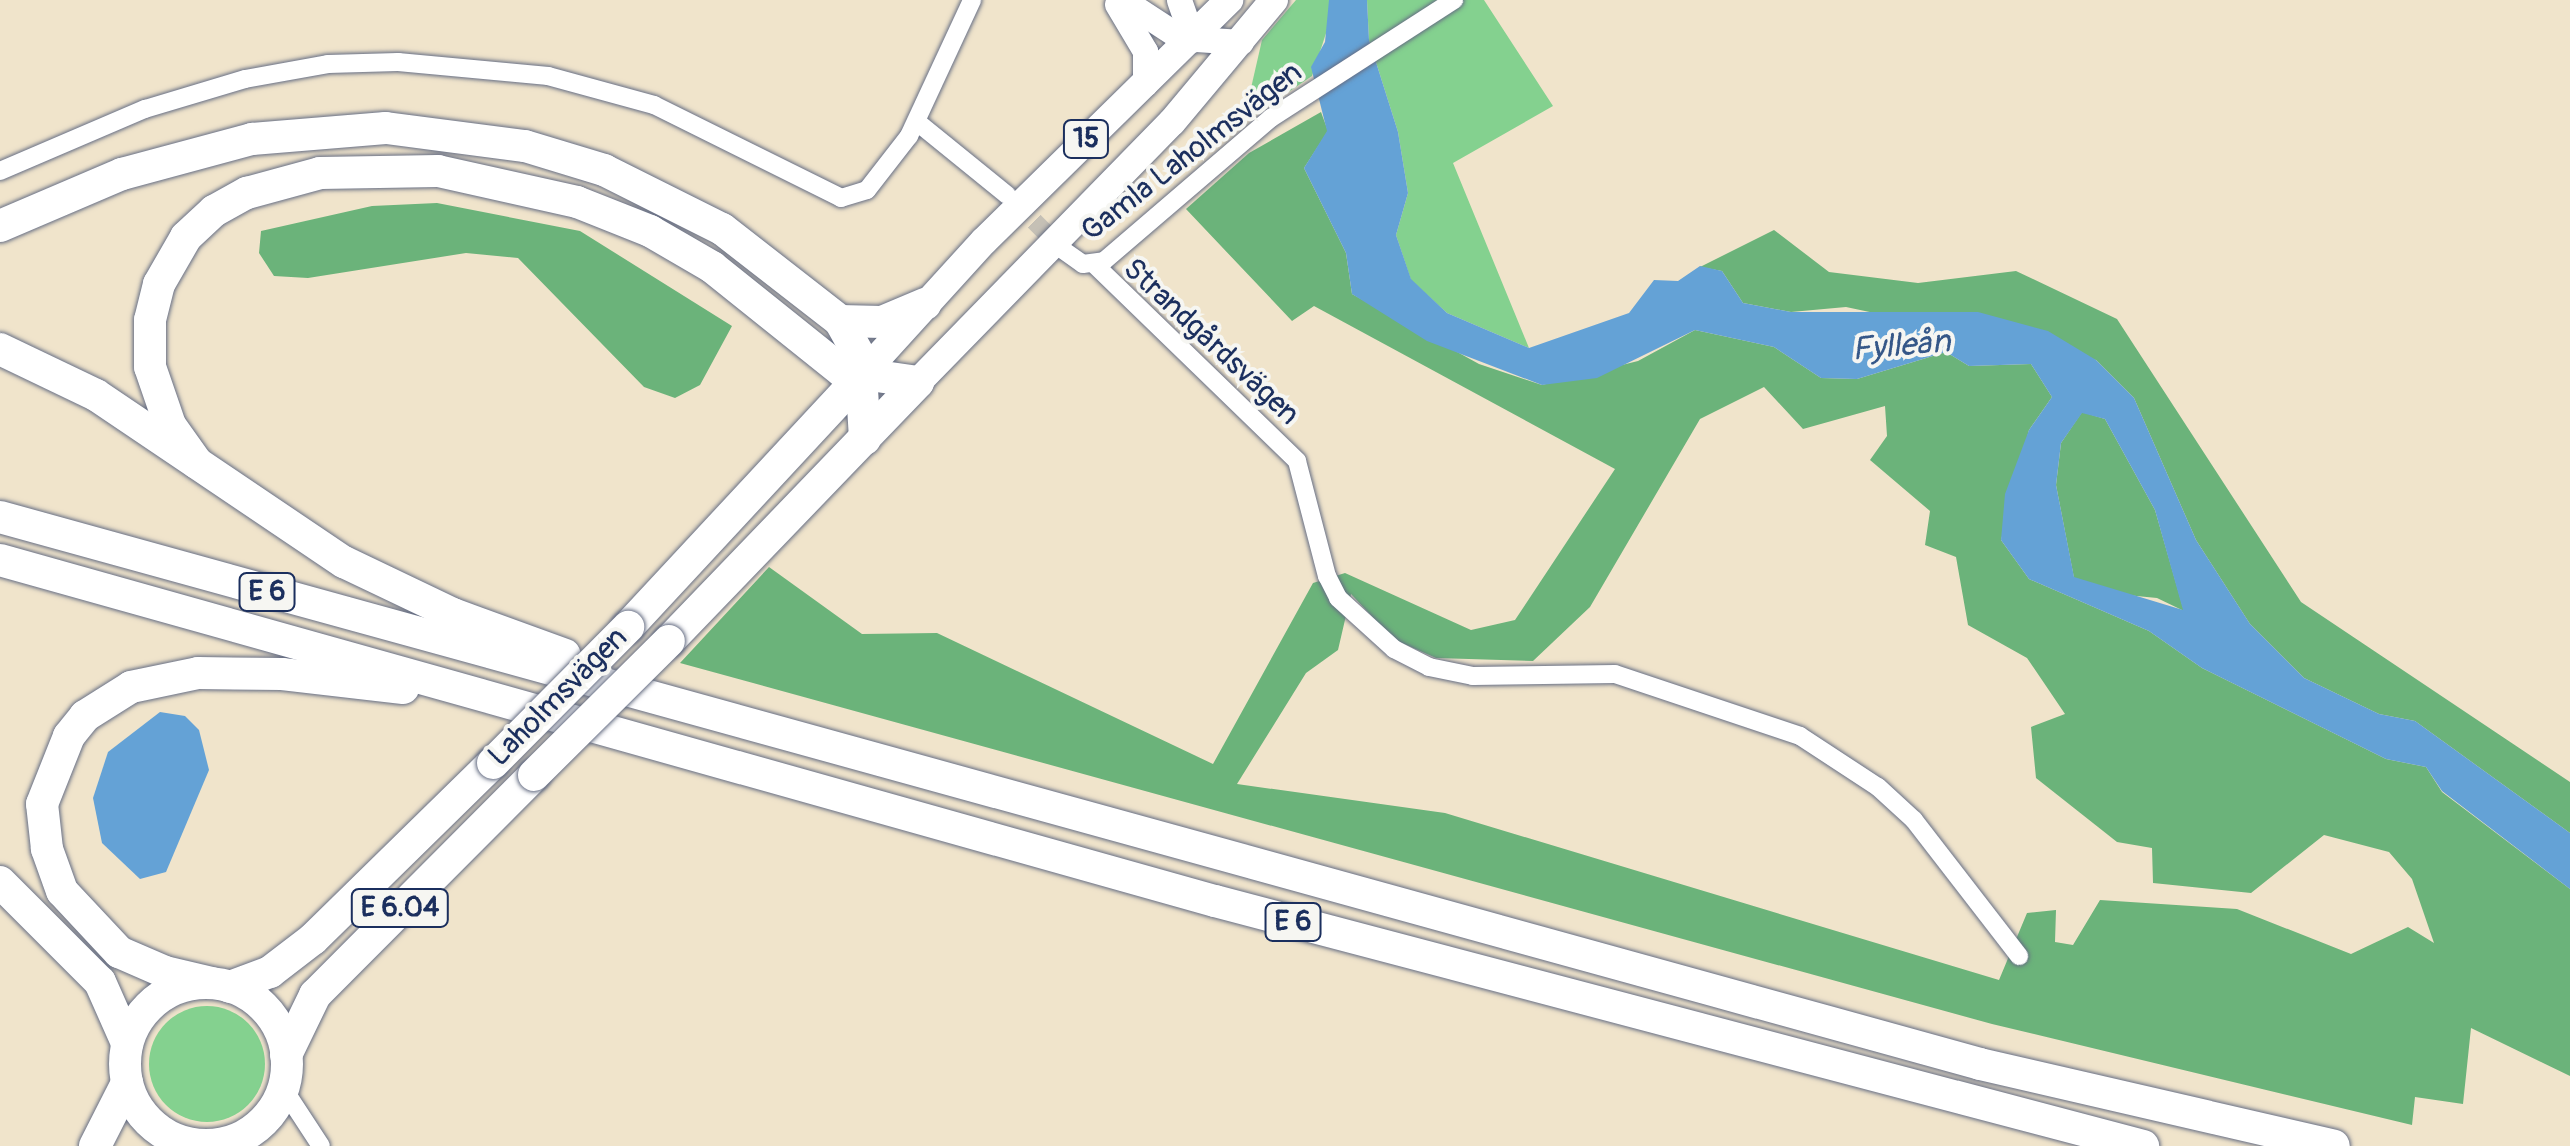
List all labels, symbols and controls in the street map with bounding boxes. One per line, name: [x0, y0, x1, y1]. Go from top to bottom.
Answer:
street label: Gamla Laholmsvägen: [1075, 55, 1309, 249]
road number: 15: [1061, 116, 1111, 162]
street label: Strandgårdsvägen: [1115, 251, 1307, 433]
water label: Fylleån: [1850, 323, 1952, 369]
road number: E 6: [237, 569, 297, 615]
street label: Laholmsvägen: [481, 620, 635, 774]
road number: E 6.04: [350, 885, 450, 931]
road number: E 6: [1263, 899, 1323, 945]

